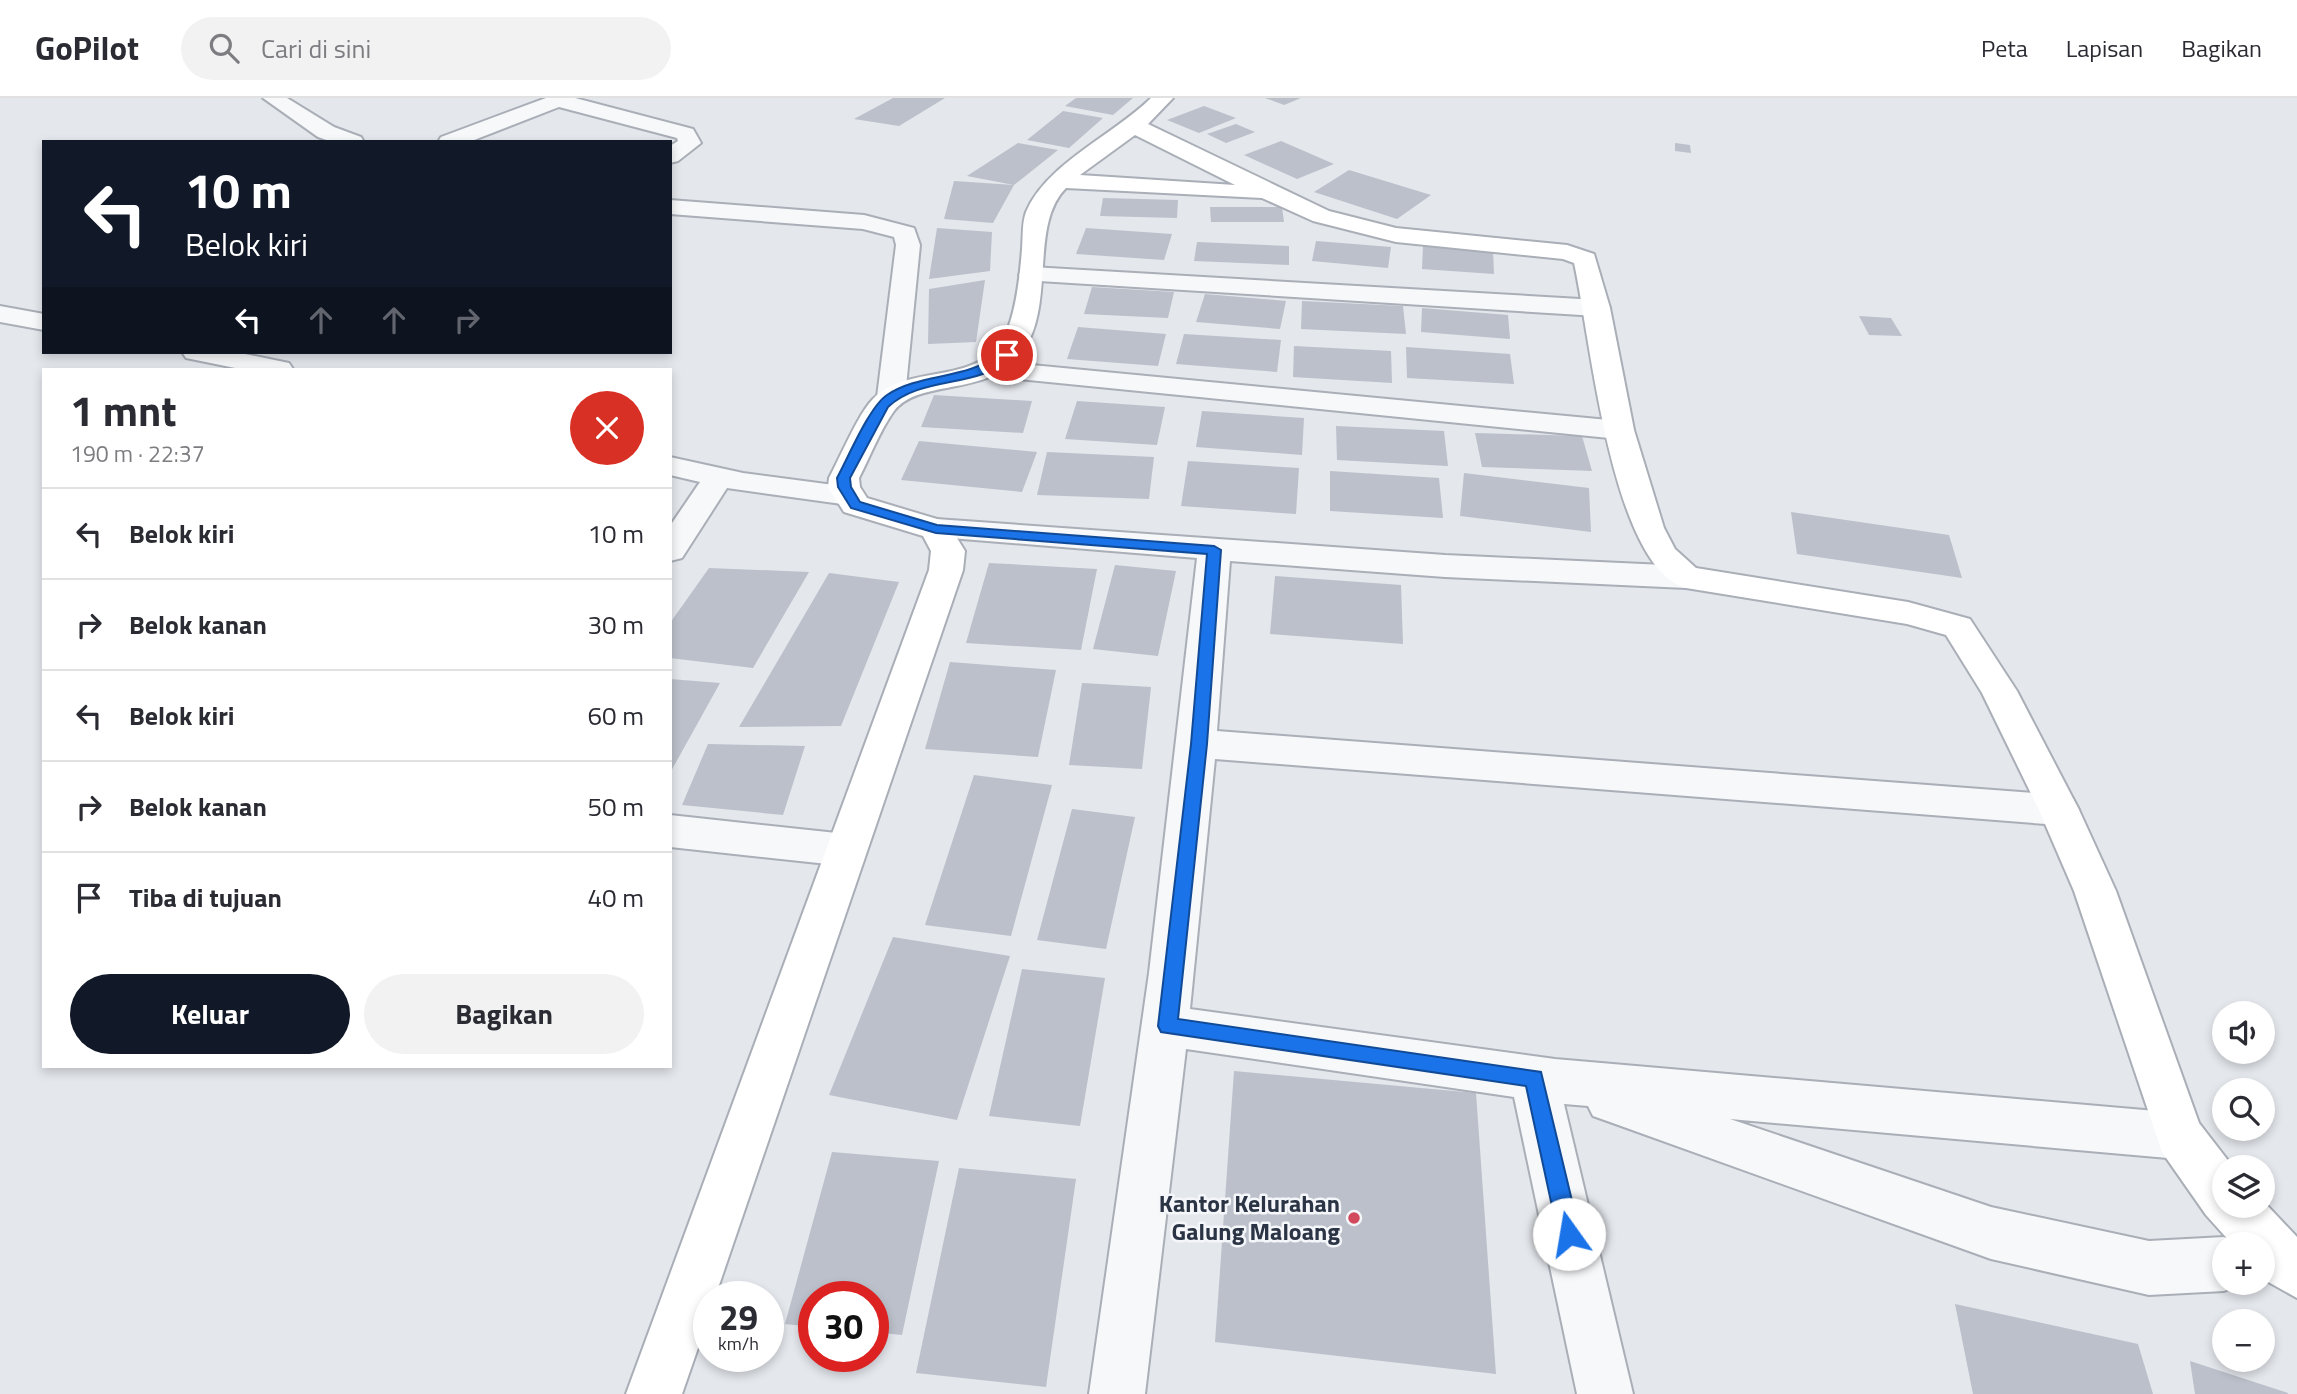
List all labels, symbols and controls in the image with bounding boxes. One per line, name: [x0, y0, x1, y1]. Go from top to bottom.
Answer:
search box: [181, 17, 671, 80]
text: GoPilot: [35, 23, 139, 73]
icon: search: [205, 29, 243, 67]
text: Cari di sini: [261, 29, 371, 68]
text: Peta: [1981, 30, 2028, 66]
text: Lapisan: [2066, 30, 2143, 66]
text: Bagikan: [2181, 30, 2262, 66]
text: 10 m: [185, 152, 292, 227]
icon: left: [70, 168, 161, 259]
text: Belok kiri: [185, 220, 308, 268]
icon: left: [229, 301, 267, 339]
icon: ahead: [302, 301, 340, 339]
icon: ahead: [375, 301, 413, 339]
icon: right: [448, 301, 486, 339]
pin: [977, 325, 1037, 385]
icon: arrive: [988, 336, 1026, 374]
text: 1 mnt: [70, 378, 177, 442]
button: close: [570, 391, 644, 465]
text: 190 m · 22:37: [70, 436, 205, 471]
text: Belok kiri: [129, 514, 235, 553]
text: 10 m: [587, 514, 644, 553]
icon: left: [70, 515, 108, 553]
text: Belok kanan: [129, 605, 267, 644]
text: 30 m: [587, 605, 644, 644]
icon: right: [70, 606, 108, 644]
text: Belok kiri: [129, 696, 235, 735]
text: 60 m: [587, 696, 644, 735]
icon: left: [70, 697, 108, 735]
text: Belok kanan: [129, 787, 267, 826]
text: 50 m: [587, 787, 644, 826]
icon: right: [70, 788, 108, 826]
text: Tiba di tujuan: [129, 878, 282, 917]
text: 40 m: [587, 878, 644, 917]
icon: arrive: [70, 879, 108, 917]
button: Keluar: [70, 974, 350, 1054]
button: Bagikan: [364, 974, 644, 1054]
map controls: [2212, 1001, 2275, 1372]
button: sound: [2212, 1001, 2275, 1064]
button: search: [2212, 1078, 2275, 1141]
button: layers: [2212, 1155, 2275, 1218]
place label: Kantor Kelurahan Galung Maloang: [1159, 1185, 1340, 1249]
position arrow: [1532, 1197, 1606, 1271]
marker: Kantor Kelurahan Galung Maloang: [1346, 1210, 1362, 1226]
button: +: [2212, 1232, 2275, 1295]
speed limit sign: 30: [798, 1281, 889, 1372]
text: 29: [719, 1290, 758, 1344]
button: −: [2212, 1309, 2275, 1372]
text: km/h: [718, 1330, 759, 1357]

